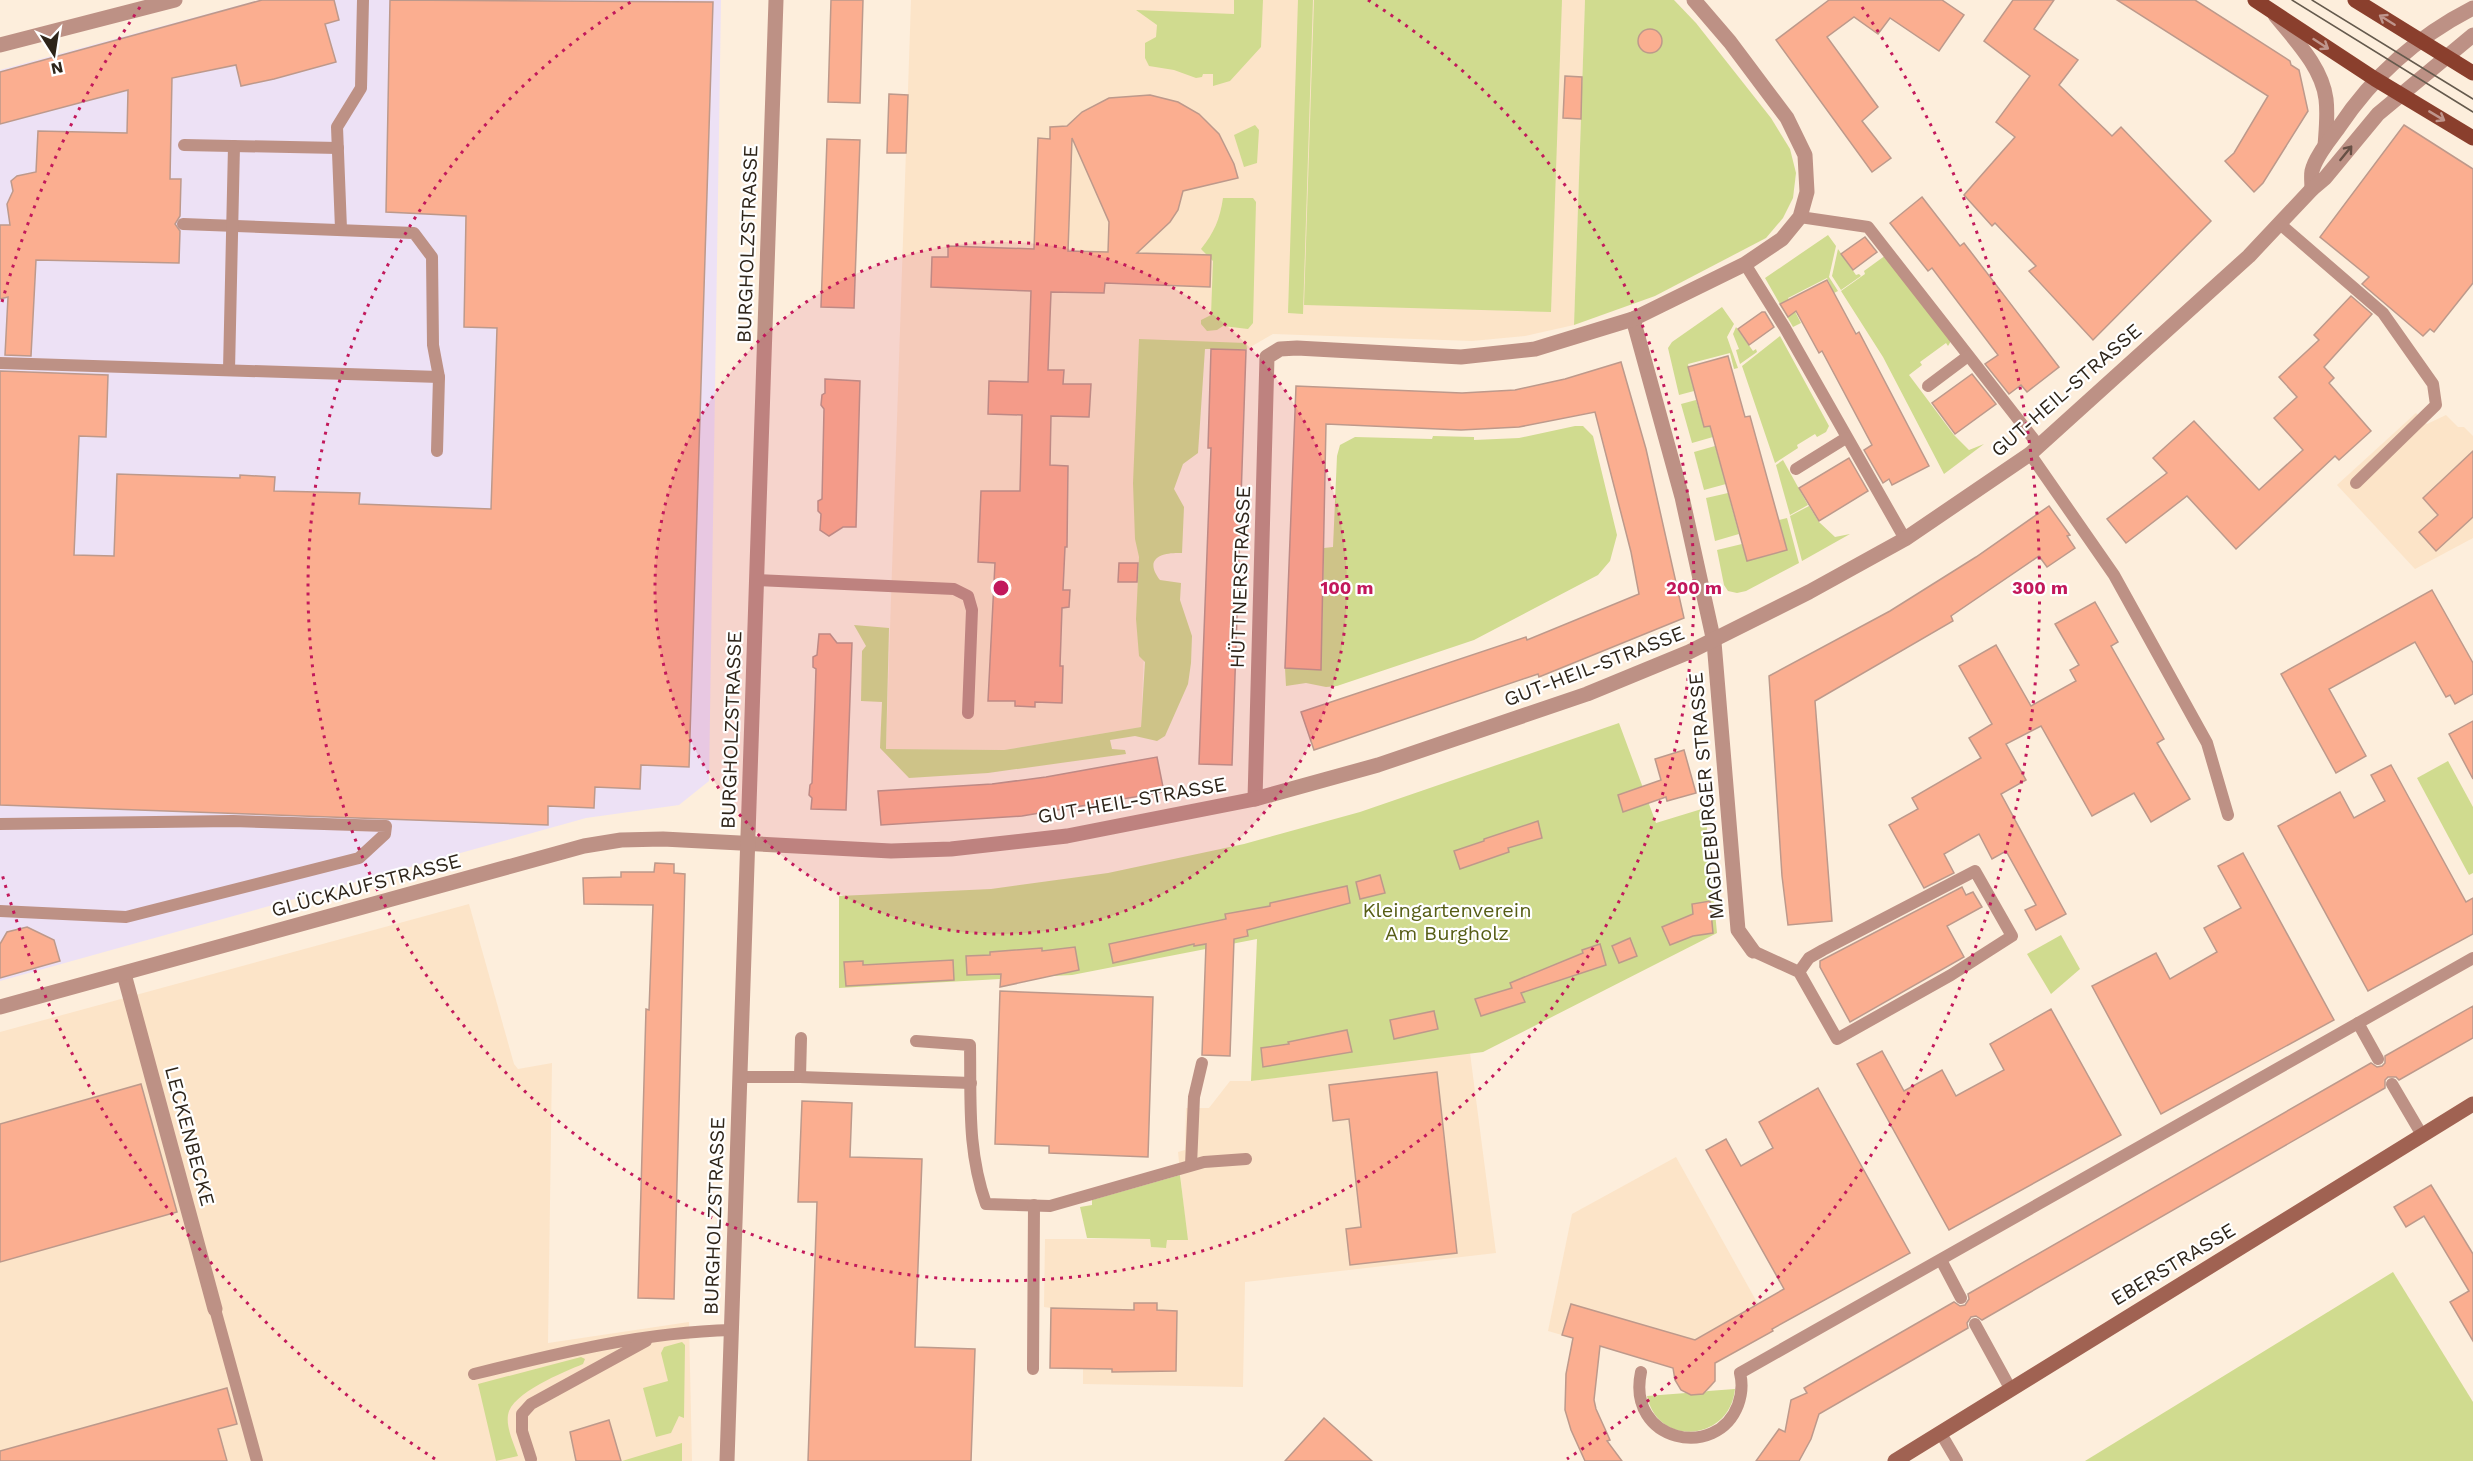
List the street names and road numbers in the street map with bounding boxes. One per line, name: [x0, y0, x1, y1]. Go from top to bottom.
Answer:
street label: BURGHOLZSTRASSE: [732, 145, 762, 343]
street label: GUT-HEIL-STRASSE: [1986, 318, 2146, 462]
street label: HÜTTNERSTRASSE: [1225, 485, 1255, 669]
street label: GUT-HEIL-STRASSE: [1500, 621, 1688, 711]
street label: BURGHOLZSTRASSE: [716, 631, 746, 829]
street label: MAGDEBURGER STRASSE: [1683, 671, 1729, 921]
street label: GUT-HEIL-STRASSE: [1036, 772, 1228, 828]
street label: GLÜCKAUFSTRASSE: [269, 848, 463, 922]
street label: LECKENBECKE: [160, 1063, 220, 1209]
street label: BURGHOLZSTRASSE: [699, 1117, 729, 1315]
street label: EBERSTRASSE: [2106, 1217, 2240, 1311]

